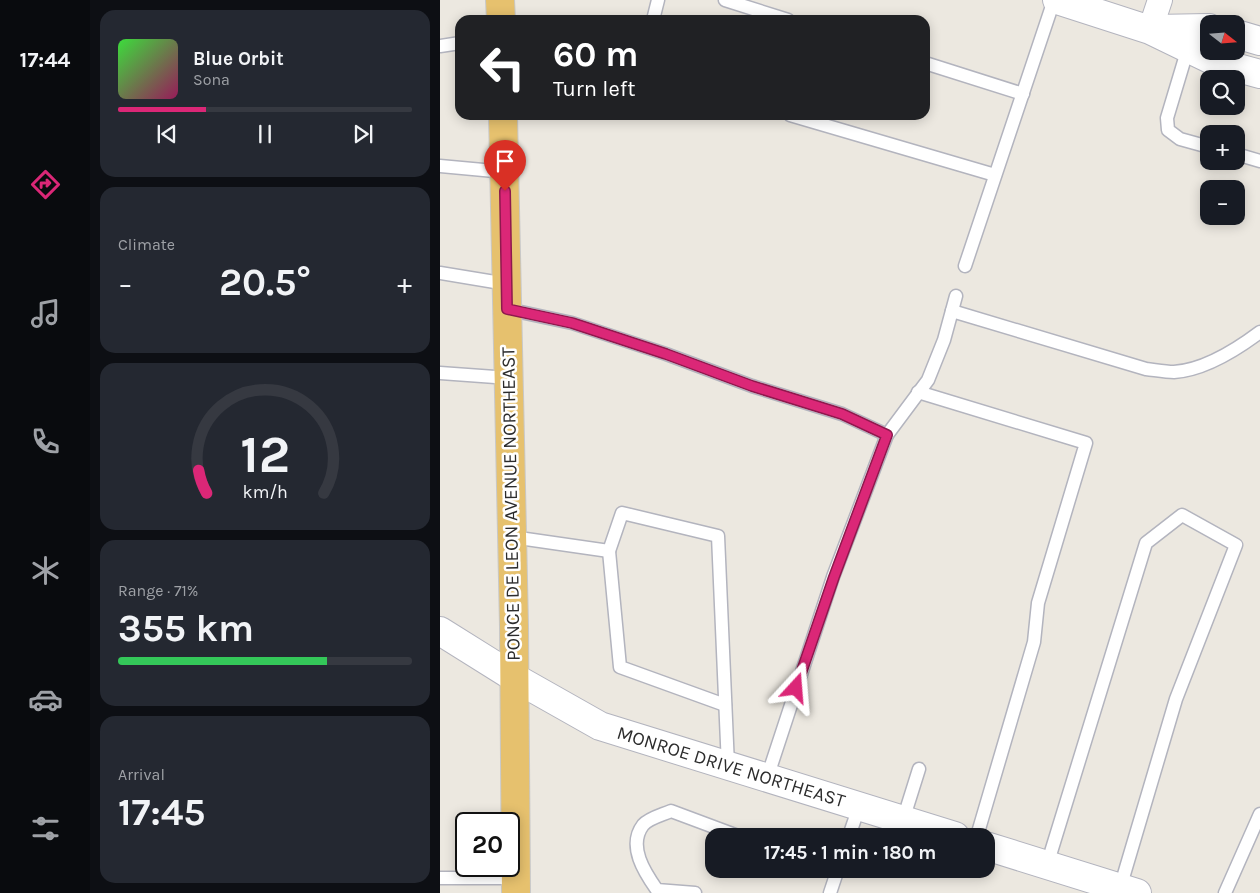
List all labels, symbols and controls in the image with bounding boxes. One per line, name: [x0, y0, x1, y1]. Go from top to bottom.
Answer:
north arrow: [1200, 15, 1245, 60]
map controls: [1200, 15, 1245, 225]
text: 60 m: [553, 34, 638, 75]
icon: left: [470, 35, 535, 100]
text: 17:44: [20, 47, 70, 73]
text: Blue Orbit: [193, 48, 284, 70]
text: Sona: [193, 70, 230, 89]
button: search: [1200, 70, 1245, 115]
text: Turn left: [553, 76, 636, 102]
icon: previous: [153, 120, 181, 148]
icon: pause: [251, 120, 279, 148]
icon: next: [349, 120, 377, 148]
button: +: [1200, 125, 1245, 170]
pin: [484, 140, 526, 191]
icon: arrive: [491, 147, 519, 175]
icon: directions: [28, 167, 63, 202]
button: −: [1200, 180, 1245, 225]
text: Climate: [118, 235, 175, 254]
text: 20.5°: [219, 260, 311, 305]
text: −: [118, 267, 133, 300]
text: +: [397, 267, 412, 300]
icon: music: [28, 296, 63, 331]
street label: PONCE DE LEON AVENUE NORTHEAST: [497, 346, 525, 661]
icon: phone: [28, 424, 63, 459]
text: 12: [240, 424, 290, 485]
text: km/h: [242, 482, 288, 503]
icon: climate: [28, 553, 63, 588]
text: Range · 71%: [118, 581, 198, 600]
text: 355 km: [118, 606, 254, 651]
position arrow: [769, 661, 821, 713]
icon: car: [28, 682, 63, 717]
street label: MONROE DRIVE NORTHEAST: [614, 722, 848, 812]
text: Arrival: [118, 765, 165, 784]
text: 17:45: [118, 790, 205, 835]
icon: filters: [28, 811, 63, 846]
speed limit sign: 20: [455, 812, 520, 877]
text: 17:45 · 1 min · 180 m: [764, 842, 936, 864]

